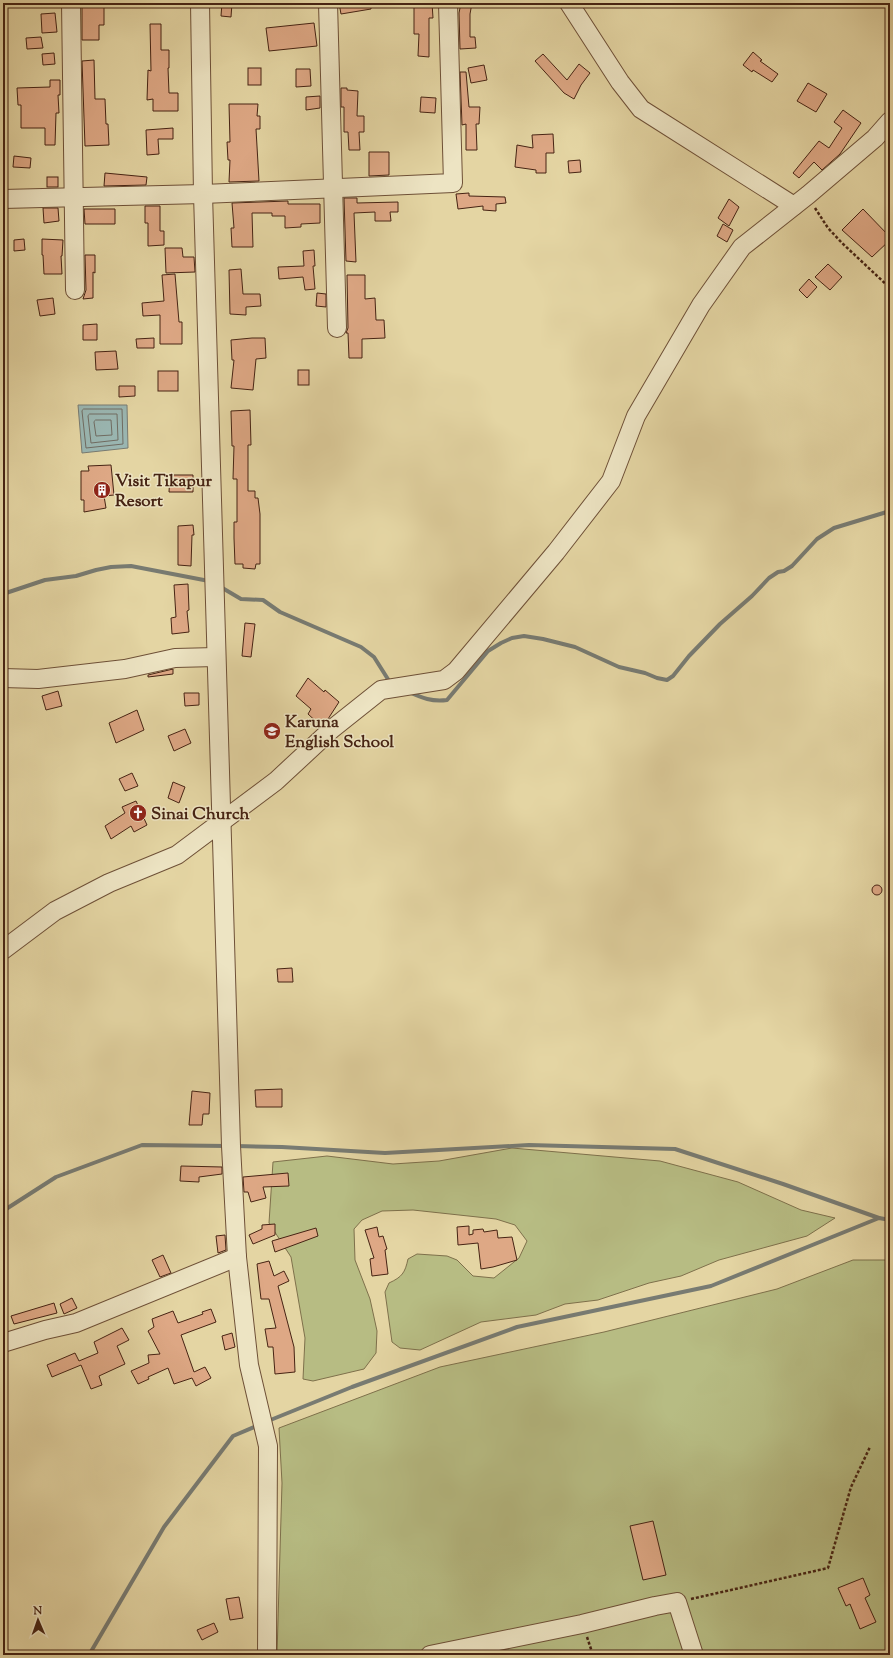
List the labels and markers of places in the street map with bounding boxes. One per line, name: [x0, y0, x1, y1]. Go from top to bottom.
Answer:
place label: Visit Tikapur Resort: [115, 470, 213, 514]
building icon: Visit Tikapur Resort: [92, 480, 112, 500]
place label: Karuna English School: [285, 711, 394, 755]
school or university icon: Karuna English School: [262, 721, 282, 741]
church icon: Sinai Church: [128, 803, 148, 823]
place label: Sinai Church: [151, 803, 250, 827]

